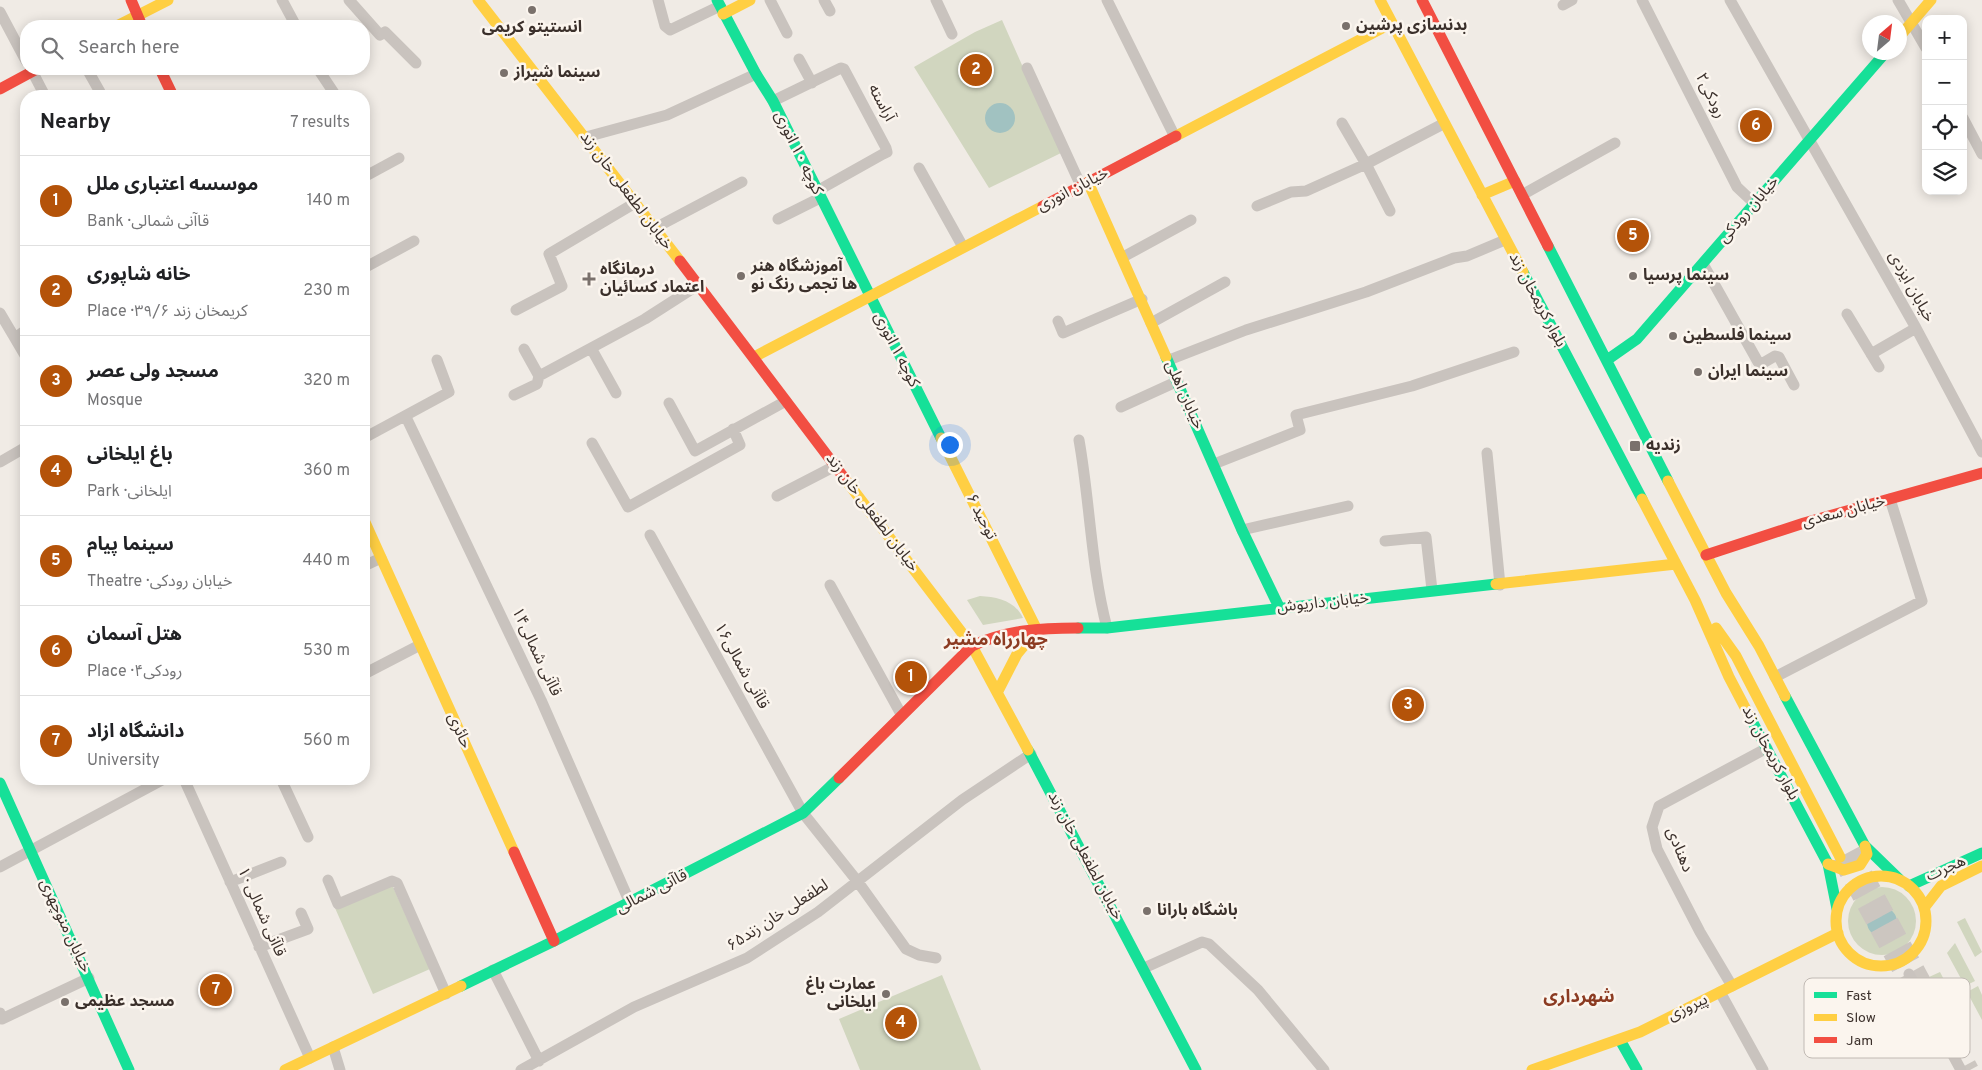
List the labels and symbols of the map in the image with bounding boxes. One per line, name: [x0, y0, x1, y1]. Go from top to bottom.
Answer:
marker: انستیتو کریمی: [526, 4, 538, 16]
north arrow: [1862, 15, 1907, 60]
place label: بدنسازی پرشین: [1356, 16, 1467, 36]
place label: انستیتو کریمی: [482, 18, 582, 38]
marker: بدنسازی پرشین: [1340, 20, 1352, 32]
pin: 2: [960, 51, 992, 89]
place label: سینما شیراز: [513, 63, 600, 83]
marker: سینما شیراز: [498, 67, 510, 79]
street label: رودکی۲: [1690, 70, 1730, 122]
street label: آراسته: [863, 81, 900, 126]
pin: 6: [1740, 107, 1772, 145]
street label: کوچه ۱۰ انوری: [769, 108, 827, 199]
street label: خیابان لطفعلی خان زند: [575, 128, 677, 254]
street label: خیابان انوری: [1034, 164, 1112, 216]
street label: خیابان رودکی: [1714, 172, 1784, 248]
pin: 5: [1617, 217, 1649, 255]
street label: خیابان ایزدی: [1883, 248, 1939, 326]
street label: بلوار کریمخان زند: [1504, 249, 1570, 351]
place label: آموزشگاه هنر ها تجمی رنگ نو: [750, 256, 857, 295]
place label: درمانگاه اعتماد کسائیان: [600, 260, 704, 298]
place label: سینما پرسیا: [1643, 266, 1729, 286]
marker: آموزشگاه هنر ها تجمی رنگ نو: [735, 270, 747, 282]
marker: سینما پرسیا: [1627, 270, 1639, 282]
marker: درمانگاه اعتماد کسائیان: [582, 272, 596, 286]
street label: کوچه ۱ انوری: [869, 309, 924, 391]
place label: سینما فلسطین: [1683, 326, 1791, 346]
marker: سینما فلسطین: [1667, 330, 1679, 342]
street label: خیابان اهلی: [1160, 357, 1208, 433]
place label: سینما ایران: [1708, 362, 1788, 382]
marker: سینما ایران: [1692, 366, 1704, 378]
your location: [937, 432, 963, 458]
place label: زندیه: [1646, 436, 1681, 456]
marker: زندیه: [1628, 439, 1642, 453]
street label: خیابان لطفعلی خان زند: [821, 450, 923, 576]
street label: ۶ توحید: [961, 491, 1001, 544]
street label: خیابان سعدی: [1800, 491, 1888, 533]
street label: خیابان داریوش: [1276, 588, 1370, 618]
street label: قاآنی شمالی۱۴: [507, 604, 565, 700]
street label: قاآنی شمالی۱۶: [709, 619, 773, 713]
district label: چهارراه مشیر: [943, 629, 1048, 652]
pin: 1: [895, 658, 927, 696]
pin: 3: [1392, 686, 1424, 724]
street label: بلوار کریمخان زند: [1737, 702, 1803, 804]
street label: حائری: [442, 710, 476, 752]
street label: خیابان لطفعلی خان زند: [1043, 788, 1127, 924]
street label: دهنادی: [1661, 825, 1697, 875]
street label: هجرت: [1923, 851, 1969, 887]
street label: قاآنی شمالی۱۰: [232, 864, 290, 960]
street label: قاآنی شمالی: [613, 865, 691, 919]
street label: خیابان منوچهری: [35, 876, 95, 976]
street label: لطفعلی خان زند۶۵: [723, 876, 833, 956]
place label: باشگاه بارانا: [1157, 901, 1238, 921]
marker: باشگاه بارانا: [1141, 905, 1153, 917]
pin: 7: [200, 971, 232, 1009]
place label: عمارت باغ ایلخانی: [806, 975, 876, 1013]
legend: [1804, 978, 1970, 1058]
district label: شهرداری: [1543, 986, 1615, 1009]
marker: عمارت باغ ایلخانی: [880, 988, 892, 1000]
text: Fast: [1846, 988, 1872, 1005]
street label: پیروزی: [1665, 990, 1711, 1026]
place label: مسجد عظیمی: [75, 992, 175, 1012]
marker: مسجد عظیمی: [59, 996, 71, 1008]
pin: 4: [885, 1004, 917, 1042]
text: Slow: [1846, 1010, 1876, 1027]
text: Jam: [1846, 1033, 1873, 1050]

